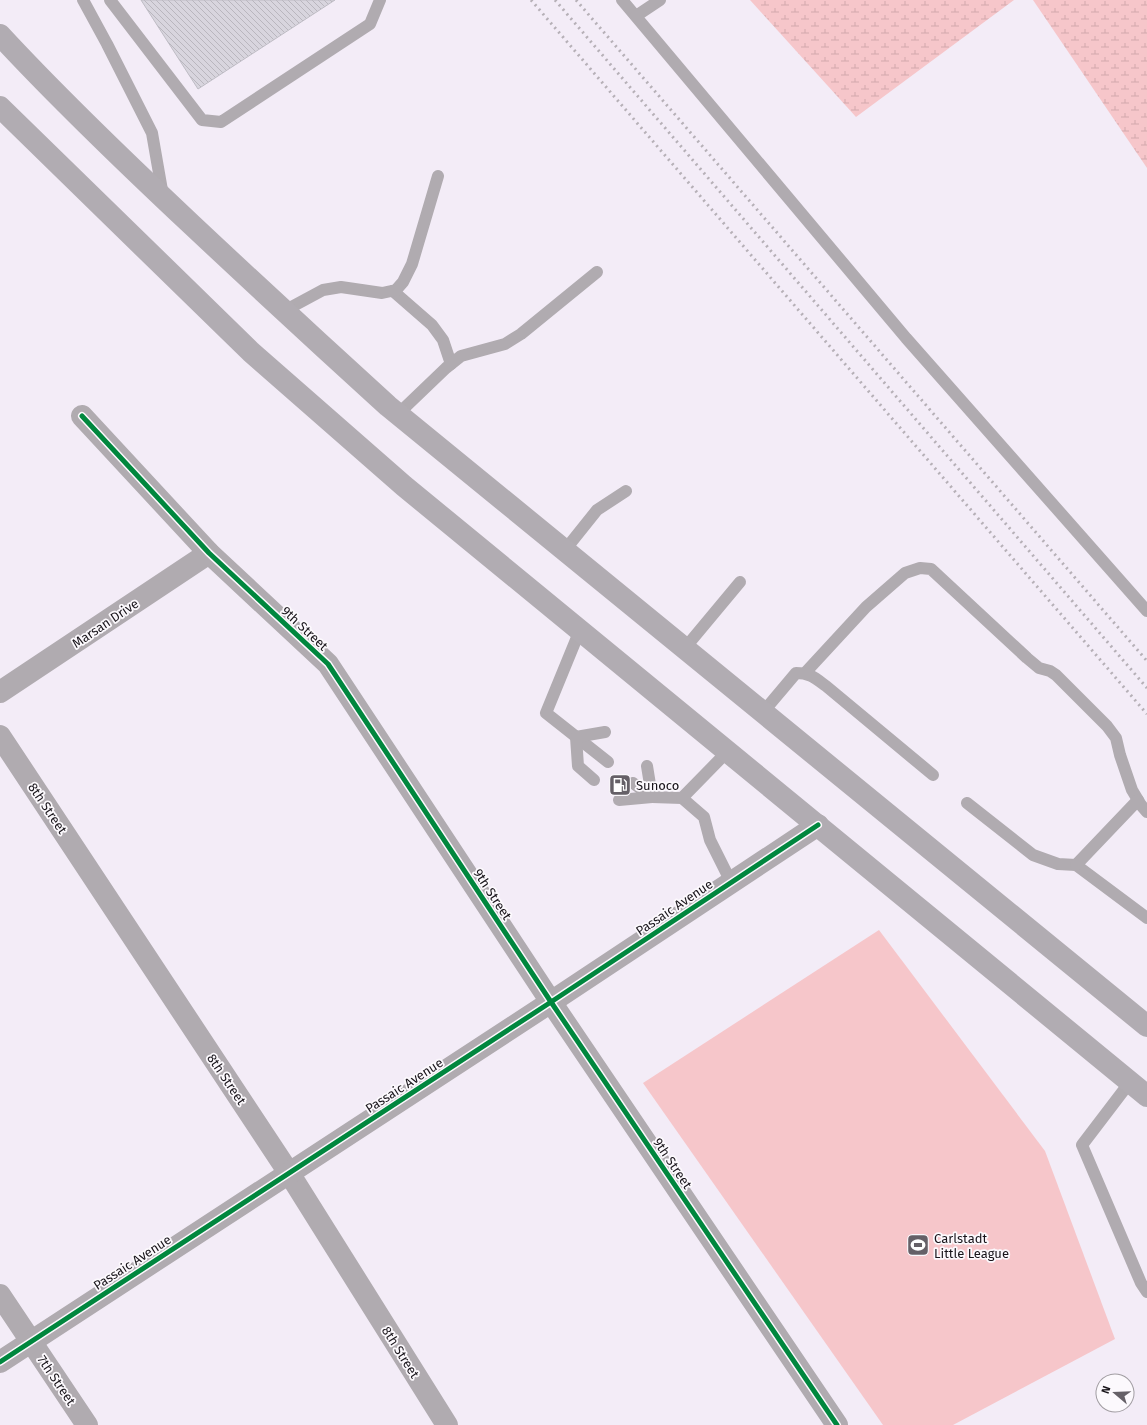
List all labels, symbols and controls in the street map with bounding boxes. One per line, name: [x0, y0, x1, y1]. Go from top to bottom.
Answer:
street label: Marsan Drive: [69, 596, 141, 651]
street label: 9th Street: [278, 603, 331, 654]
fuel station icon: Sunoco: [607, 772, 633, 798]
place label: Sunoco: [636, 778, 679, 793]
street label: 8th Street: [25, 780, 70, 837]
street label: 9th Street: [471, 866, 515, 923]
street label: Passaic Avenue: [633, 876, 715, 939]
street label: 8th Street: [204, 1051, 249, 1108]
street label: Passaic Avenue: [363, 1055, 446, 1116]
street label: 9th Street: [650, 1135, 695, 1192]
place label: Carlstadt Little League: [934, 1231, 1009, 1261]
street label: Passaic Avenue: [91, 1232, 174, 1293]
sports icon: Carlstadt Little League: [905, 1232, 931, 1258]
street label: 8th Street: [379, 1324, 423, 1381]
street label: 7th Street: [34, 1353, 79, 1408]
north arrow: [1095, 1373, 1135, 1413]
text: N: [1099, 1384, 1113, 1395]

